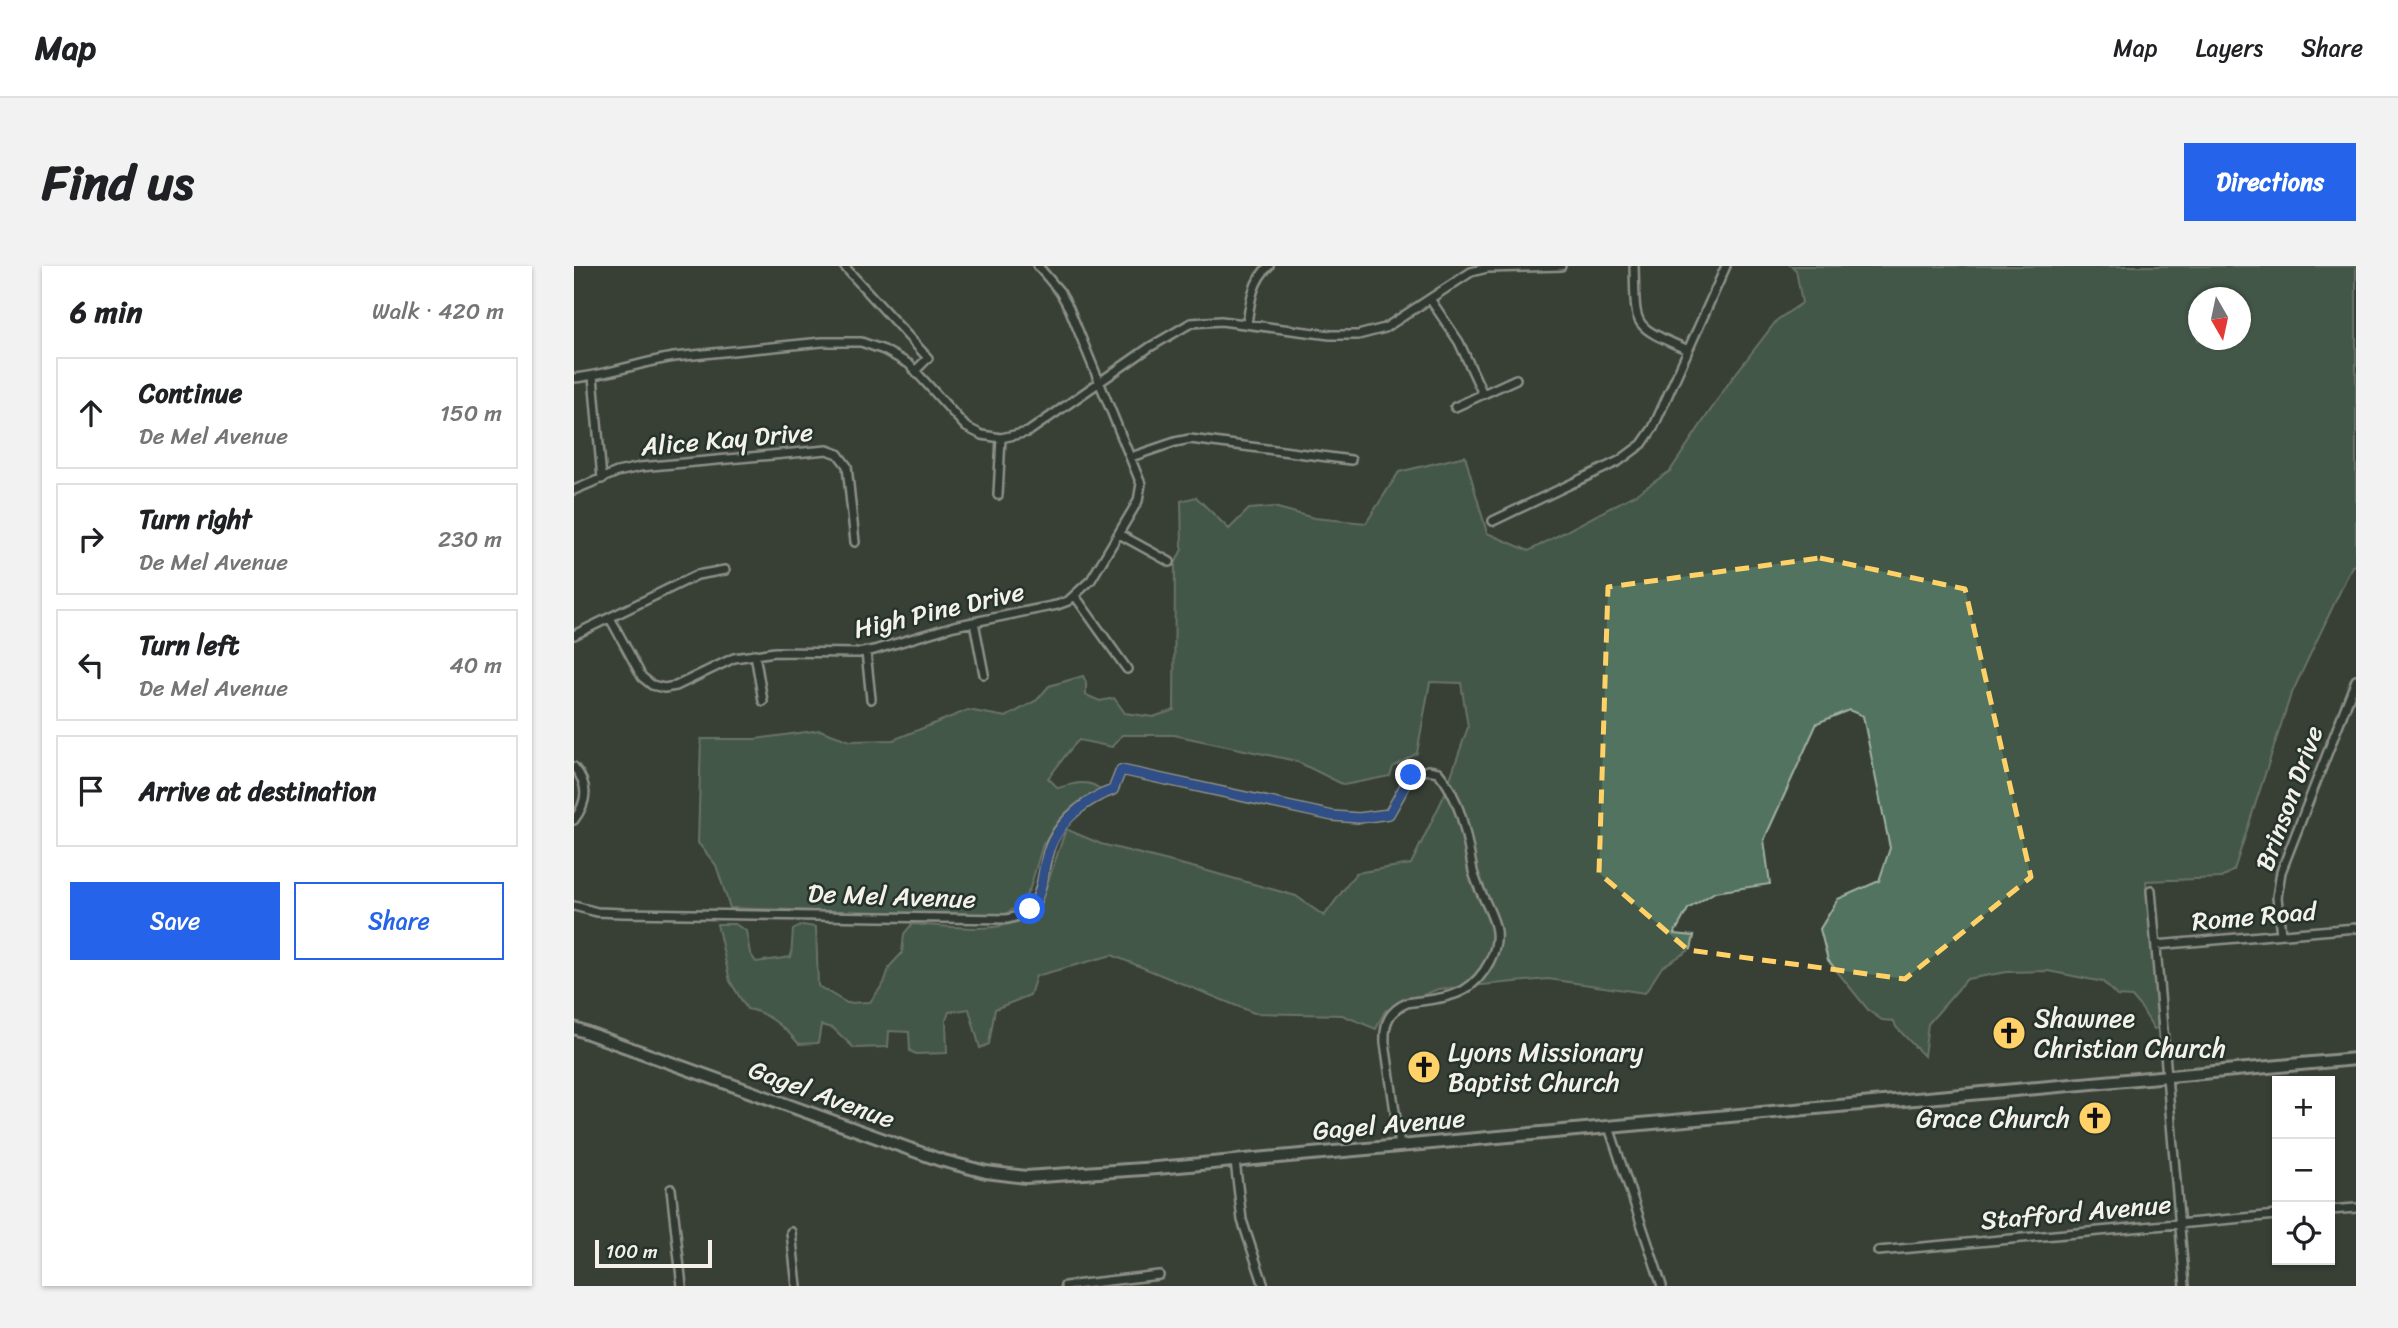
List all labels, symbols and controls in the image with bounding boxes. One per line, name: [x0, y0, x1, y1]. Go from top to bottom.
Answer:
text: Map: [35, 19, 96, 77]
text: Map: [2113, 27, 2158, 69]
text: Layers: [2196, 27, 2263, 69]
text: Share: [2301, 27, 2363, 69]
text: Find us: [42, 139, 194, 226]
button: Directions: [2184, 143, 2356, 221]
text: 6 min: [70, 285, 142, 339]
north arrow: [2188, 287, 2251, 350]
text: Walk · 420 m: [372, 291, 504, 332]
text: Continue: [139, 370, 242, 416]
text: 150 m: [440, 393, 502, 434]
icon: ahead: [72, 394, 110, 432]
street label: Alice Kay Drive: [638, 409, 815, 470]
text: De Mel Avenue: [139, 416, 288, 457]
text: Turn right: [139, 496, 252, 542]
text: 230 m: [438, 519, 502, 560]
icon: right: [72, 520, 110, 558]
text: De Mel Avenue: [139, 542, 288, 583]
street label: High Pine Drive: [849, 568, 1029, 652]
text: Turn left: [139, 622, 239, 668]
text: 40 m: [449, 645, 502, 686]
icon: left: [72, 646, 110, 684]
text: De Mel Avenue: [139, 668, 288, 709]
street label: Brinson Drive: [2241, 719, 2337, 877]
route end: [1395, 759, 1426, 790]
text: Arrive at destination: [139, 768, 376, 814]
icon: arrive: [72, 772, 110, 810]
street label: De Mel Avenue: [807, 870, 977, 922]
button: Save: [70, 882, 280, 960]
button: Share: [294, 882, 504, 960]
street label: Rome Road: [2190, 887, 2320, 944]
route start: [1014, 893, 1045, 924]
place label: Shawnee Christian Church: [2034, 995, 2226, 1071]
church icon: Shawnee Christian Church: [1990, 1014, 2028, 1052]
place label: Lyons Missionary Baptist Church: [1448, 1029, 1644, 1105]
street label: Gagel Avenue: [742, 1046, 902, 1142]
church icon: Lyons Missionary Baptist Church: [1405, 1048, 1443, 1086]
map controls: [2272, 1076, 2335, 1265]
button: +: [2272, 1076, 2335, 1139]
street label: Gagel Avenue: [1311, 1094, 1467, 1154]
place label: Grace Church: [1916, 1095, 2070, 1141]
church icon: Grace Church: [2076, 1099, 2114, 1137]
button: −: [2272, 1139, 2335, 1202]
street label: Stafford Avenue: [1979, 1181, 2173, 1243]
button: locate: [2272, 1202, 2335, 1265]
text: 100 m: [606, 1235, 658, 1268]
scale bar: [595, 1237, 712, 1269]

